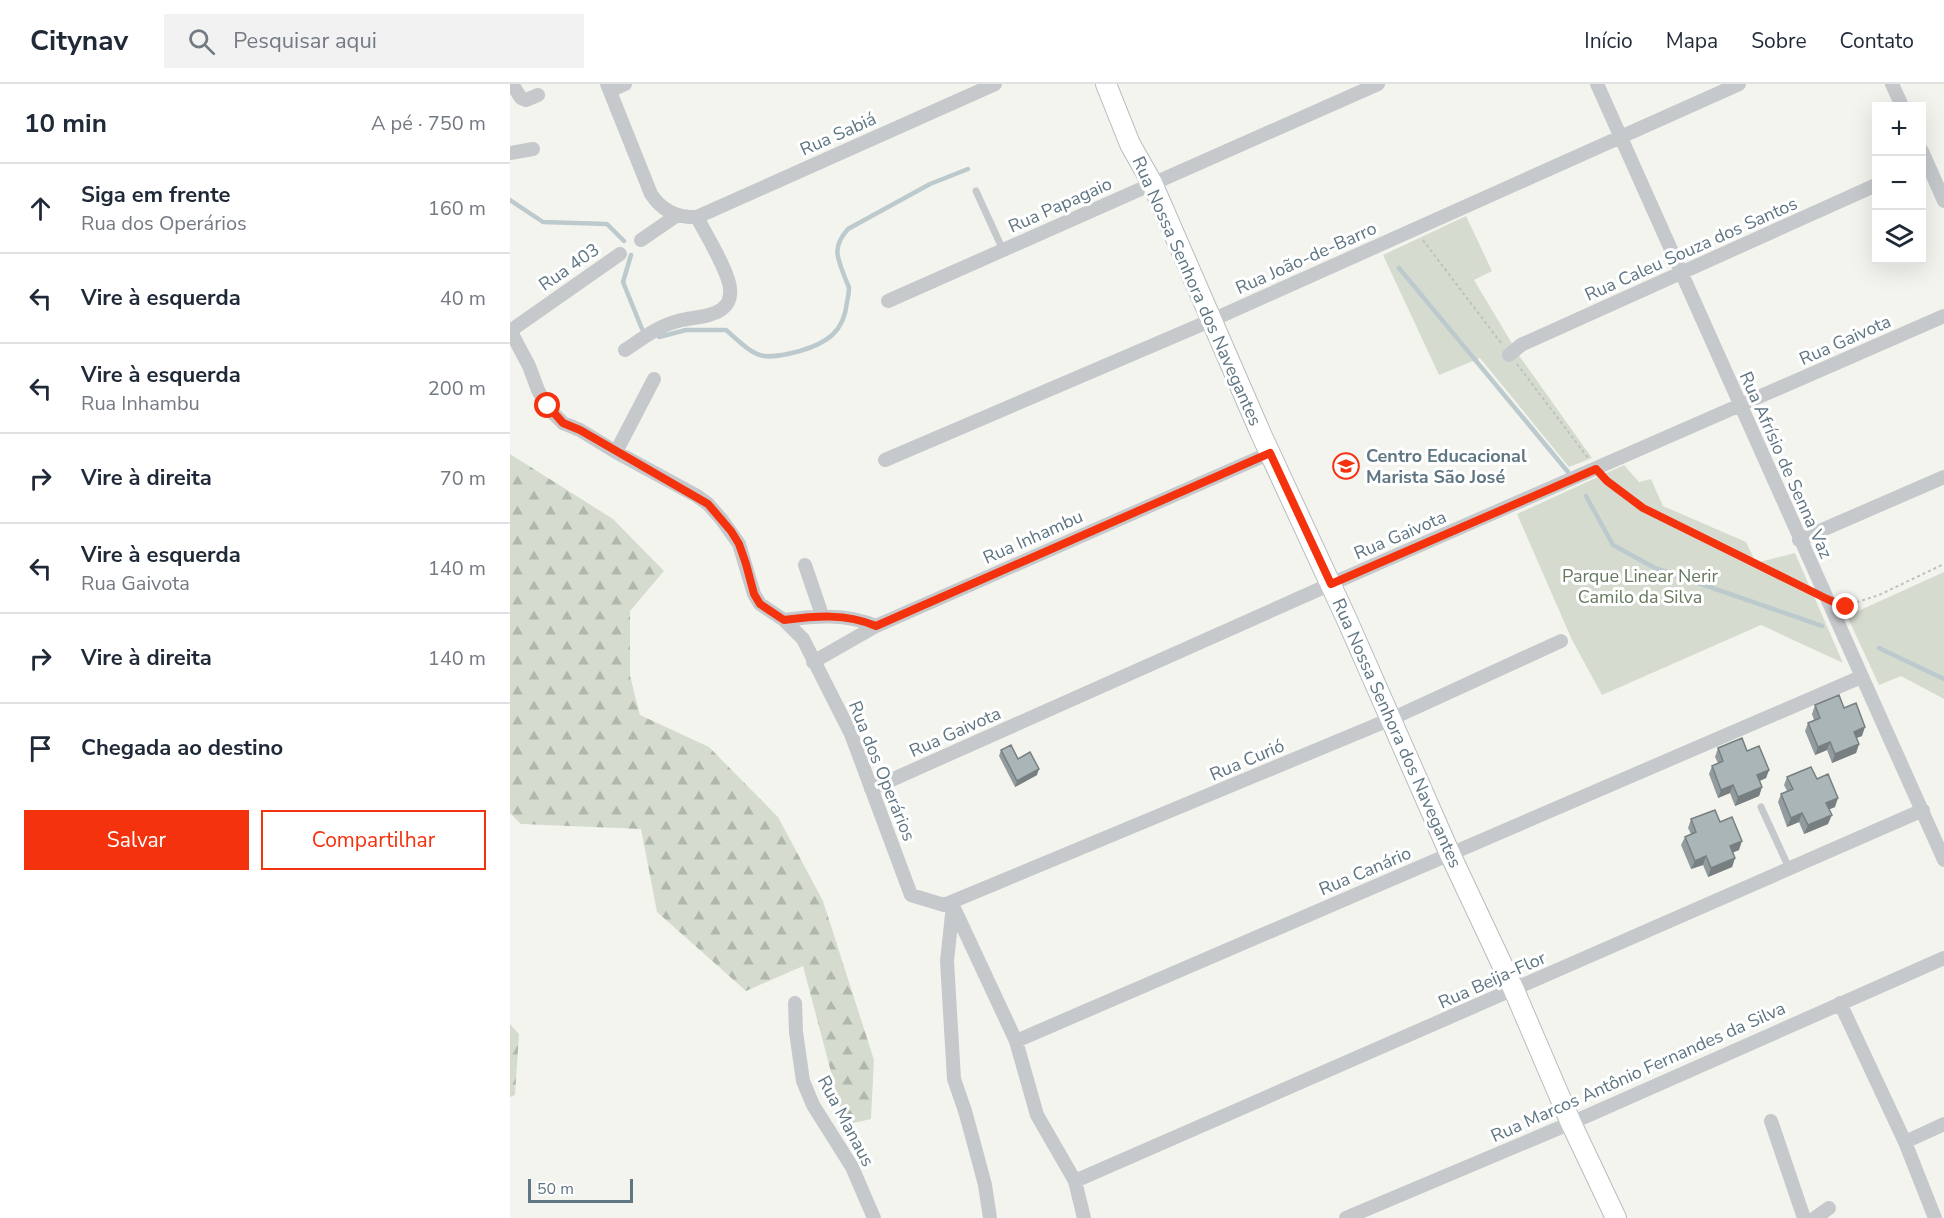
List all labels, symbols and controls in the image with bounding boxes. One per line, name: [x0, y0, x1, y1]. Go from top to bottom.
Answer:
search box: [164, 14, 584, 68]
text: Citynav: [30, 22, 128, 60]
icon: search: [185, 25, 218, 58]
text: Pesquisar aqui: [233, 26, 377, 56]
text: Início: [1584, 27, 1633, 55]
text: Mapa: [1666, 27, 1718, 55]
text: Sobre: [1751, 27, 1807, 55]
text: Contato: [1840, 27, 1914, 55]
map controls: [1872, 102, 1926, 264]
button: +: [1872, 102, 1926, 156]
text: 10 min: [24, 106, 107, 141]
street label: Rua Sabiá: [796, 107, 880, 161]
text: A pé · 750 m: [371, 110, 486, 137]
street label: Rua Nossa Senhora dos Navegantes: [1126, 152, 1268, 430]
button: −: [1872, 156, 1926, 210]
street label: Rua Papagaio: [1004, 171, 1116, 239]
text: Siga em frente: [81, 180, 230, 210]
street label: Rua Caleu Souza dos Santos: [1581, 191, 1801, 307]
icon: ahead: [24, 192, 57, 225]
text: 160 m: [428, 195, 486, 222]
text: Rua dos Operários: [81, 210, 247, 237]
button: layers: [1872, 210, 1926, 264]
street label: Rua João-de-Barro: [1232, 216, 1380, 300]
street label: Rua 403: [534, 237, 604, 297]
icon: left: [24, 282, 57, 315]
text: Vire à esquerda: [81, 283, 241, 313]
text: 40 m: [440, 285, 486, 312]
street label: Rua Gaivota: [1795, 309, 1895, 371]
text: Vire à esquerda: [81, 360, 241, 390]
street label: Rua Afrísio de Senna Vaz: [1734, 368, 1838, 562]
icon: left: [24, 372, 57, 405]
text: 200 m: [428, 375, 486, 402]
text: Rua Inhambu: [81, 390, 200, 417]
route start: [534, 392, 560, 418]
place label: Centro Educacional Marista São José: [1366, 444, 1527, 489]
school or university icon: Centro Educacional Marista São José: [1331, 451, 1361, 481]
icon: right: [24, 462, 57, 495]
text: Vire à direita: [81, 463, 212, 493]
text: 70 m: [440, 465, 486, 492]
street label: Rua Inhambu: [979, 504, 1087, 570]
street label: Rua Gaivota: [1350, 505, 1450, 565]
text: Vire à esquerda: [81, 540, 241, 570]
icon: left: [24, 552, 57, 585]
text: 140 m: [428, 555, 486, 582]
park label: Parque Linear Nerir Camilo da Silva: [1562, 564, 1719, 609]
text: Rua Gaivota: [81, 570, 190, 597]
route end: [1832, 593, 1858, 619]
street label: Rua Nossa Senhora dos Navegantes: [1326, 594, 1468, 872]
icon: right: [24, 642, 57, 675]
text: Vire à direita: [81, 643, 212, 673]
text: 140 m: [428, 645, 486, 672]
street label: Rua dos Operários: [843, 697, 921, 845]
street label: Rua Gaivota: [905, 701, 1005, 763]
icon: arrive: [24, 732, 57, 765]
text: Chegada ao destino: [81, 733, 283, 763]
street label: Rua Curió: [1206, 734, 1288, 786]
button: Salvar: [24, 810, 249, 870]
button: Compartilhar: [261, 810, 486, 870]
street label: Rua Canário: [1315, 841, 1415, 901]
street label: Rua Beija-Flor: [1434, 945, 1550, 1014]
street label: Rua Marcos Antônio Fernandes da Silva: [1487, 996, 1789, 1148]
street label: Rua Manaus: [812, 1071, 880, 1171]
scale bar: [528, 1176, 633, 1204]
text: 50 m: [537, 1178, 574, 1200]

